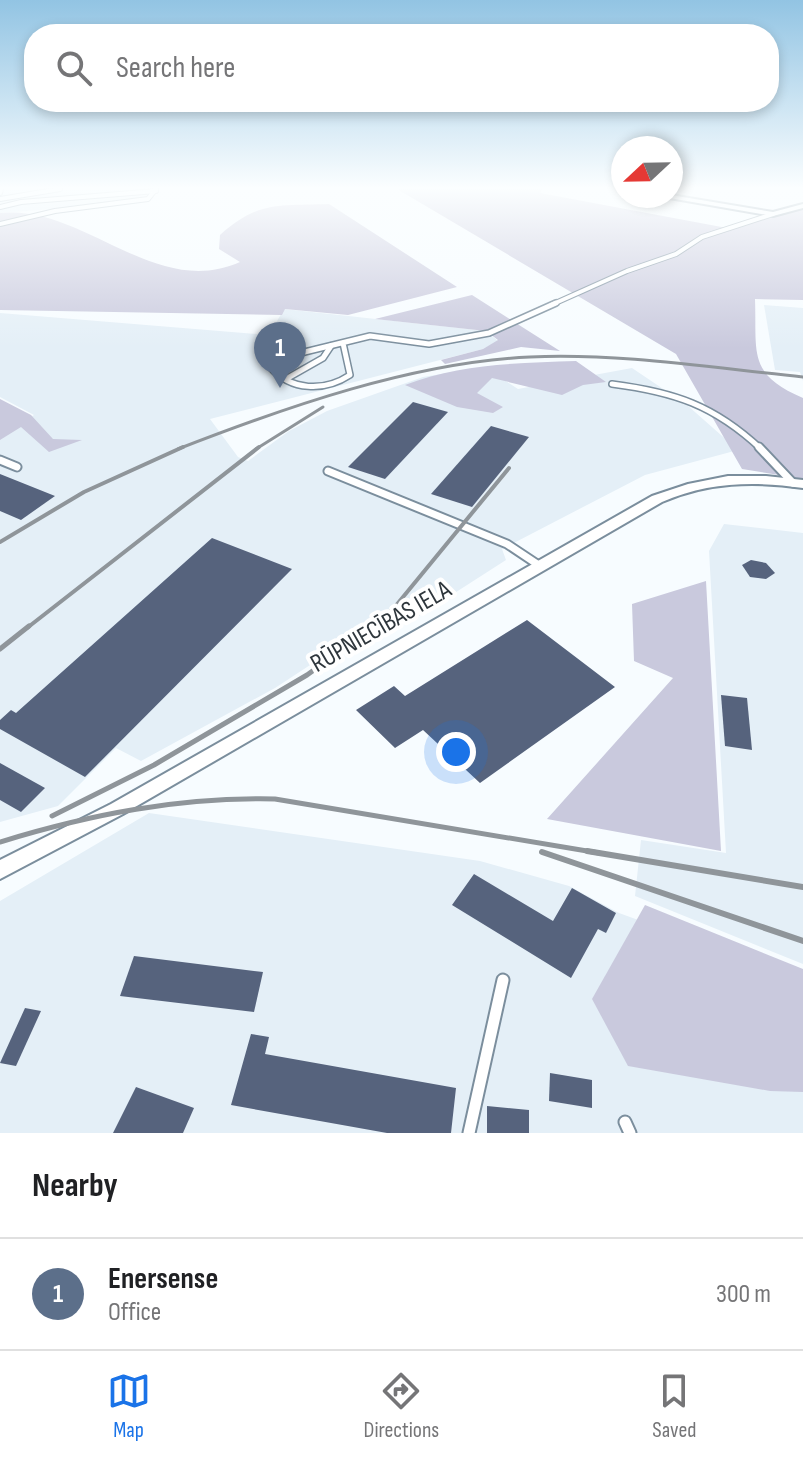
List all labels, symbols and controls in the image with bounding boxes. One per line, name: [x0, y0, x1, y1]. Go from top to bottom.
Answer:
search box: [24, 24, 779, 112]
icon: search: [52, 46, 96, 90]
text: Search here: [116, 50, 235, 86]
north arrow: [611, 136, 683, 208]
pin: 1: [254, 322, 306, 388]
street label: RŪPNIECĪBAS IELA: [305, 574, 458, 680]
your location: [436, 732, 476, 772]
text: Nearby: [32, 1165, 118, 1206]
text: Enersense: [108, 1261, 218, 1297]
text: 1: [53, 1279, 63, 1310]
text: 300 m: [716, 1279, 771, 1310]
text: Office: [108, 1297, 161, 1328]
tab: Map: [107, 1369, 151, 1444]
tab: Directions: [364, 1369, 439, 1444]
tab: Saved: [652, 1369, 696, 1444]

